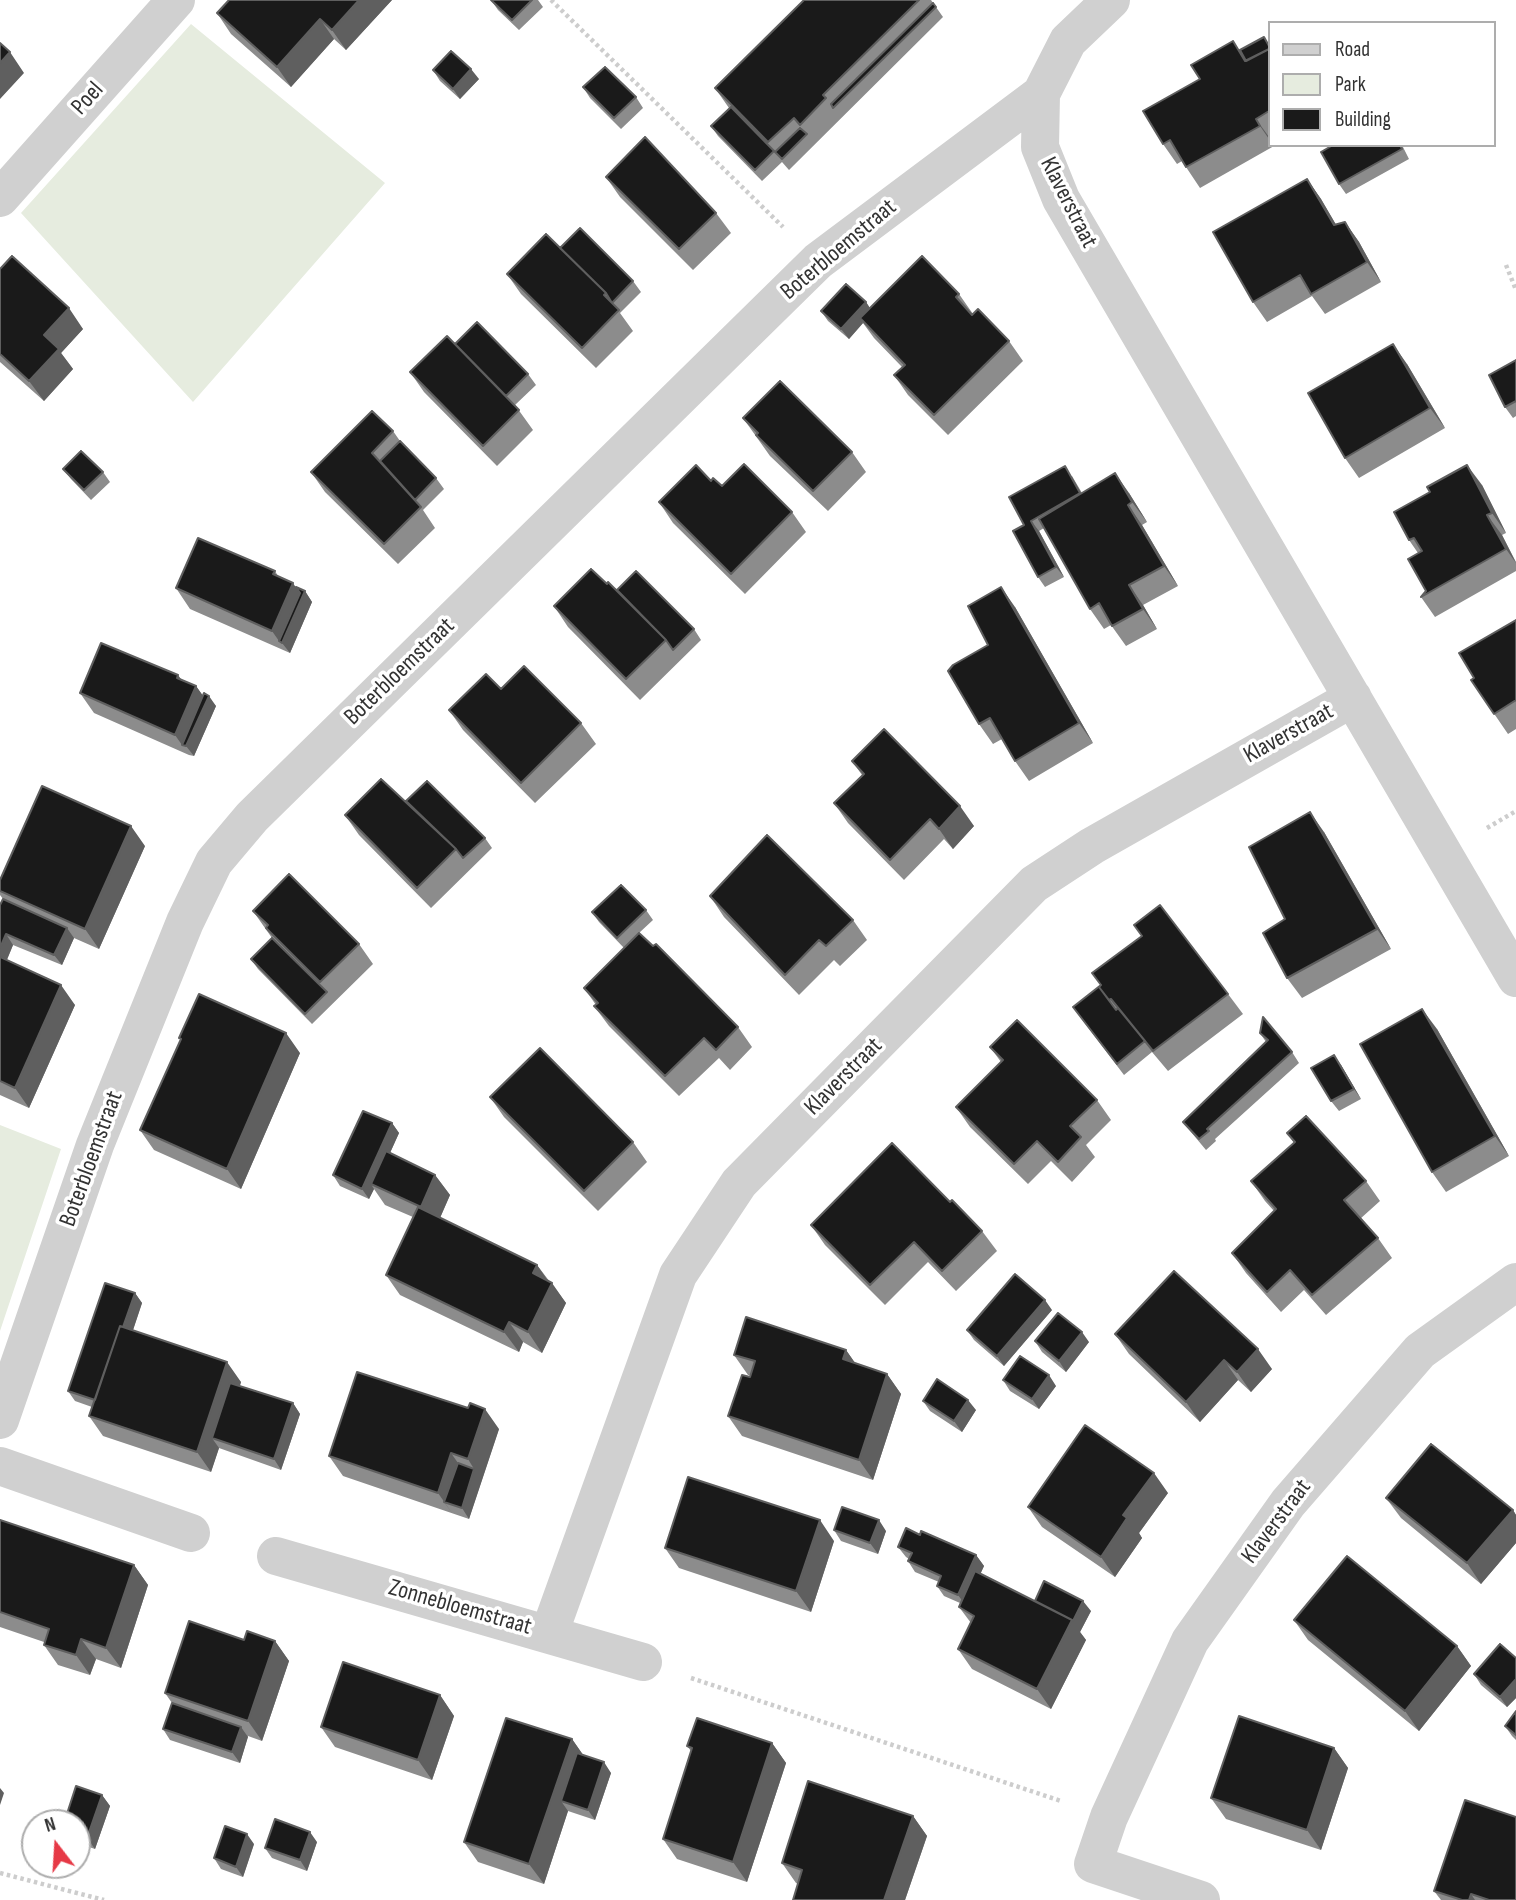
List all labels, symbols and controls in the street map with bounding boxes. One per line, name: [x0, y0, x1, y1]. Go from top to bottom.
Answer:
legend: [1268, 21, 1495, 147]
text: Road: [1335, 37, 1370, 62]
text: Park: [1335, 72, 1366, 97]
street label: Poel: [66, 77, 110, 121]
text: Building: [1335, 107, 1391, 132]
street label: Klaverstraat: [1033, 153, 1103, 253]
street label: Boterbloemstraat: [775, 193, 903, 307]
street label: Boterbloemstraat: [339, 612, 461, 732]
street label: Klaverstraat: [1239, 698, 1339, 770]
street label: Klaverstraat: [799, 1032, 889, 1122]
street label: Boterbloemstraat: [54, 1087, 130, 1231]
street label: Klaverstraat: [1236, 1474, 1318, 1570]
street label: Zonnebloemstraat: [385, 1574, 535, 1642]
north arrow: [21, 1809, 91, 1879]
text: N: [42, 1813, 59, 1838]

